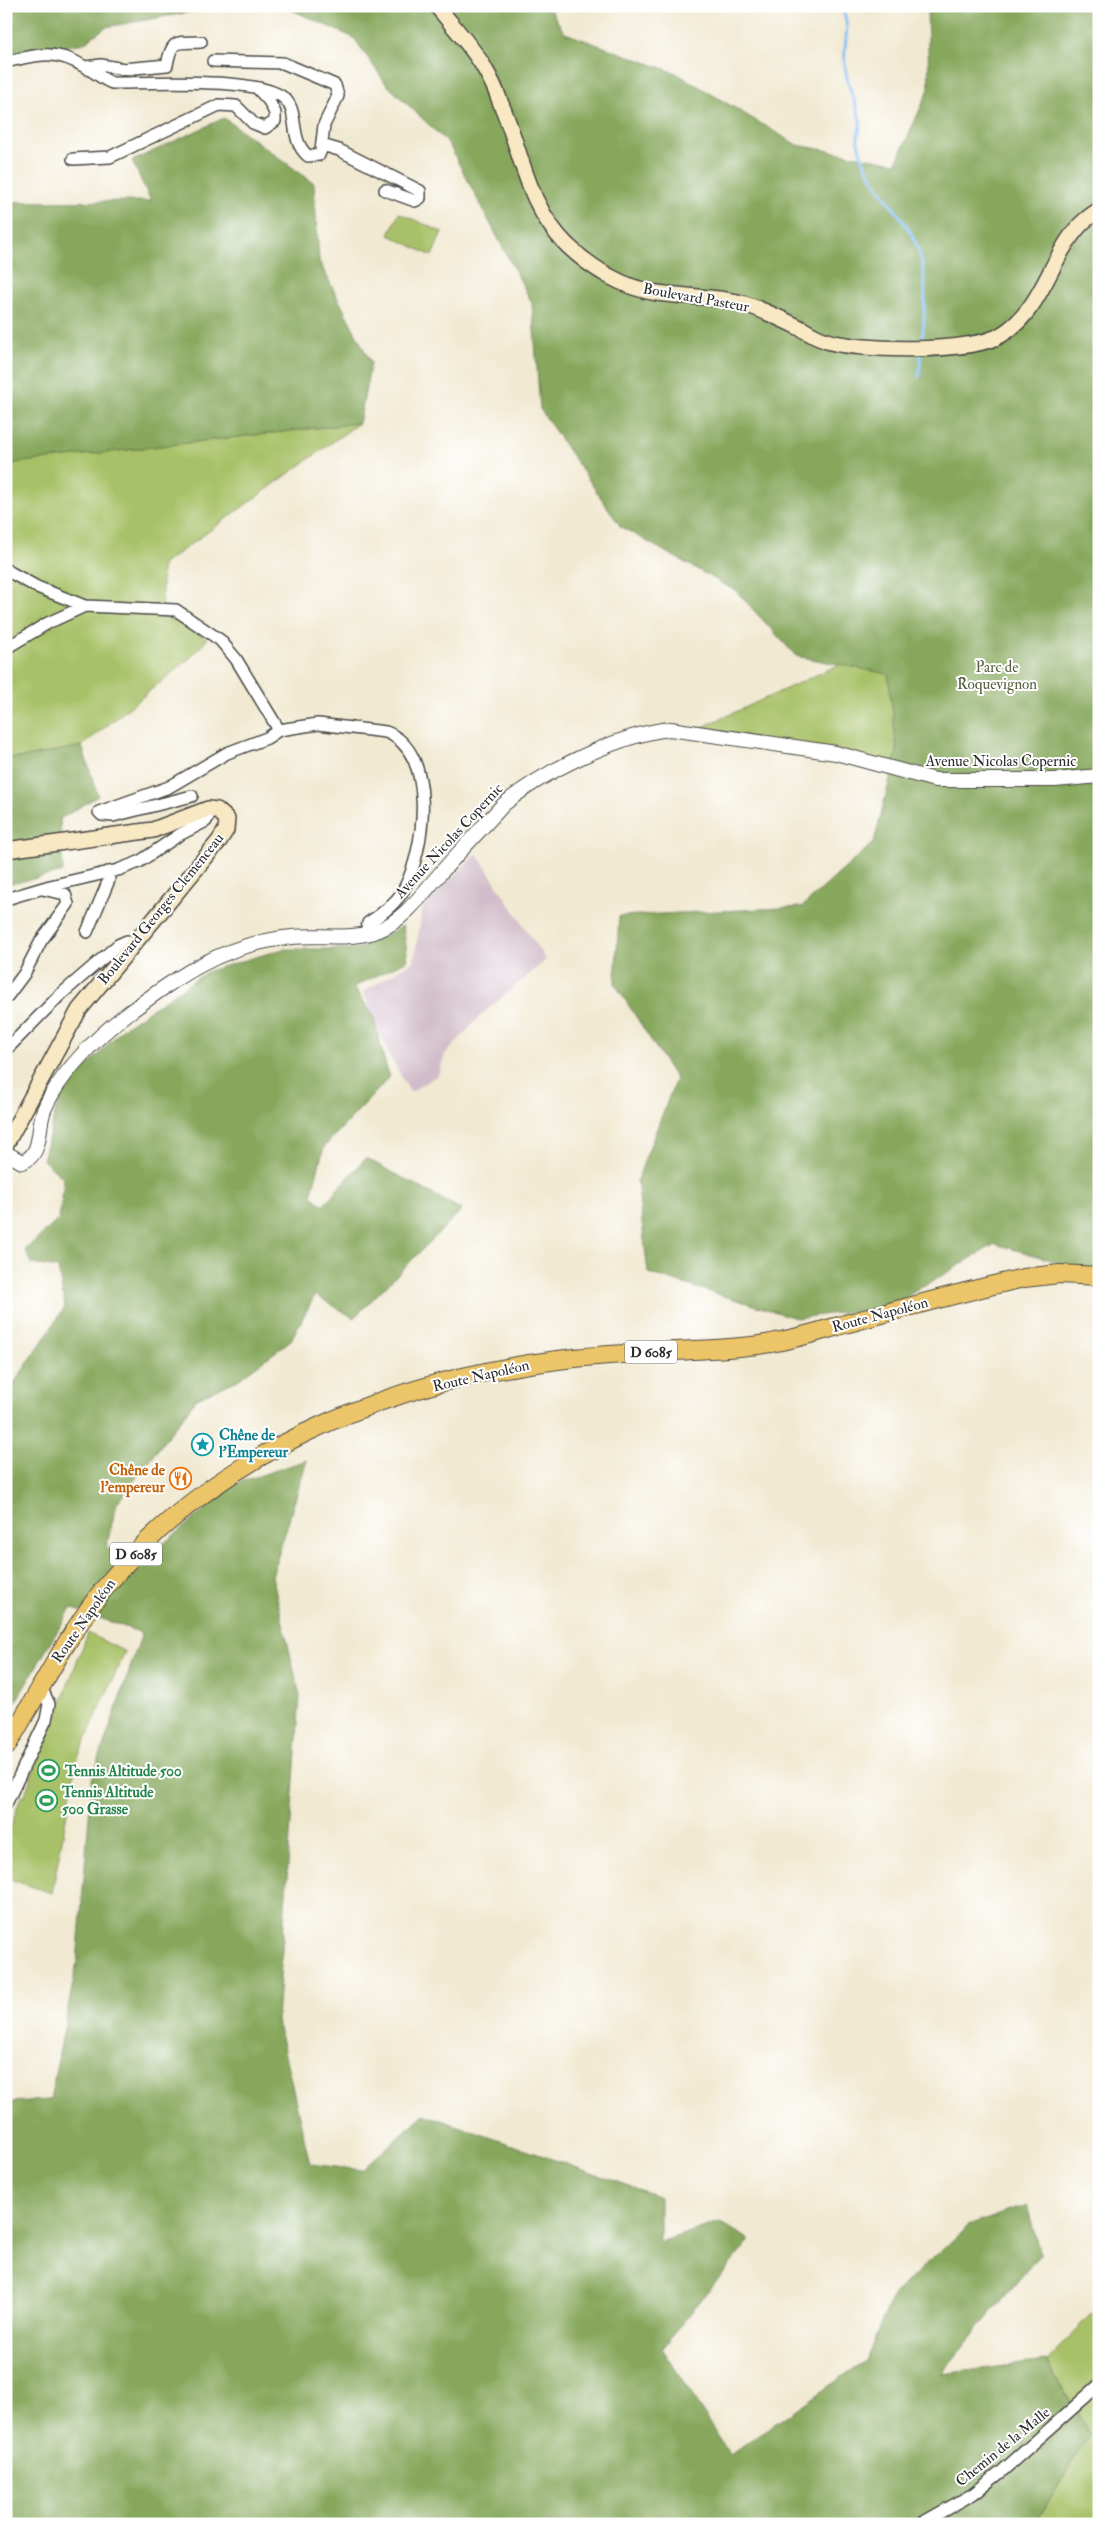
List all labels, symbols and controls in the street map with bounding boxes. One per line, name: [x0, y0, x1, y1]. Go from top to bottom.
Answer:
street label: Boulevard Pasteur: [641, 279, 751, 317]
park label: Parc de Roquevignon: [957, 658, 1037, 694]
street label: Avenue Nicolas Copernic: [925, 752, 1076, 772]
street label: Avenue Nicolas Copernic: [390, 779, 508, 904]
street label: Boulevard Georges Clemenceau: [94, 829, 228, 989]
street label: Route Napoléon: [830, 1293, 931, 1338]
road number: D 6085: [625, 1340, 677, 1364]
street label: Route Napoléon: [431, 1356, 532, 1397]
place label: Chêne de l'Empereur: [218, 1426, 288, 1463]
place icon: Chêne de l'Empereur: [191, 1432, 215, 1456]
place label: Chêne de l'empereur: [100, 1461, 166, 1498]
restaurant icon: Chêne de l'empereur: [169, 1467, 193, 1491]
road number: D 6085: [110, 1542, 162, 1566]
street label: Route Napoléon: [48, 1575, 121, 1667]
sports icon: Tennis Altitude 500: [37, 1759, 61, 1783]
place label: Tennis Altitude 500: [64, 1762, 182, 1781]
place label: Tennis Altitude 500 Grasse: [61, 1783, 154, 1819]
sports icon: Tennis Altitude 500 Grasse: [34, 1789, 58, 1813]
street label: Chemin de la Malle: [952, 2403, 1054, 2491]

